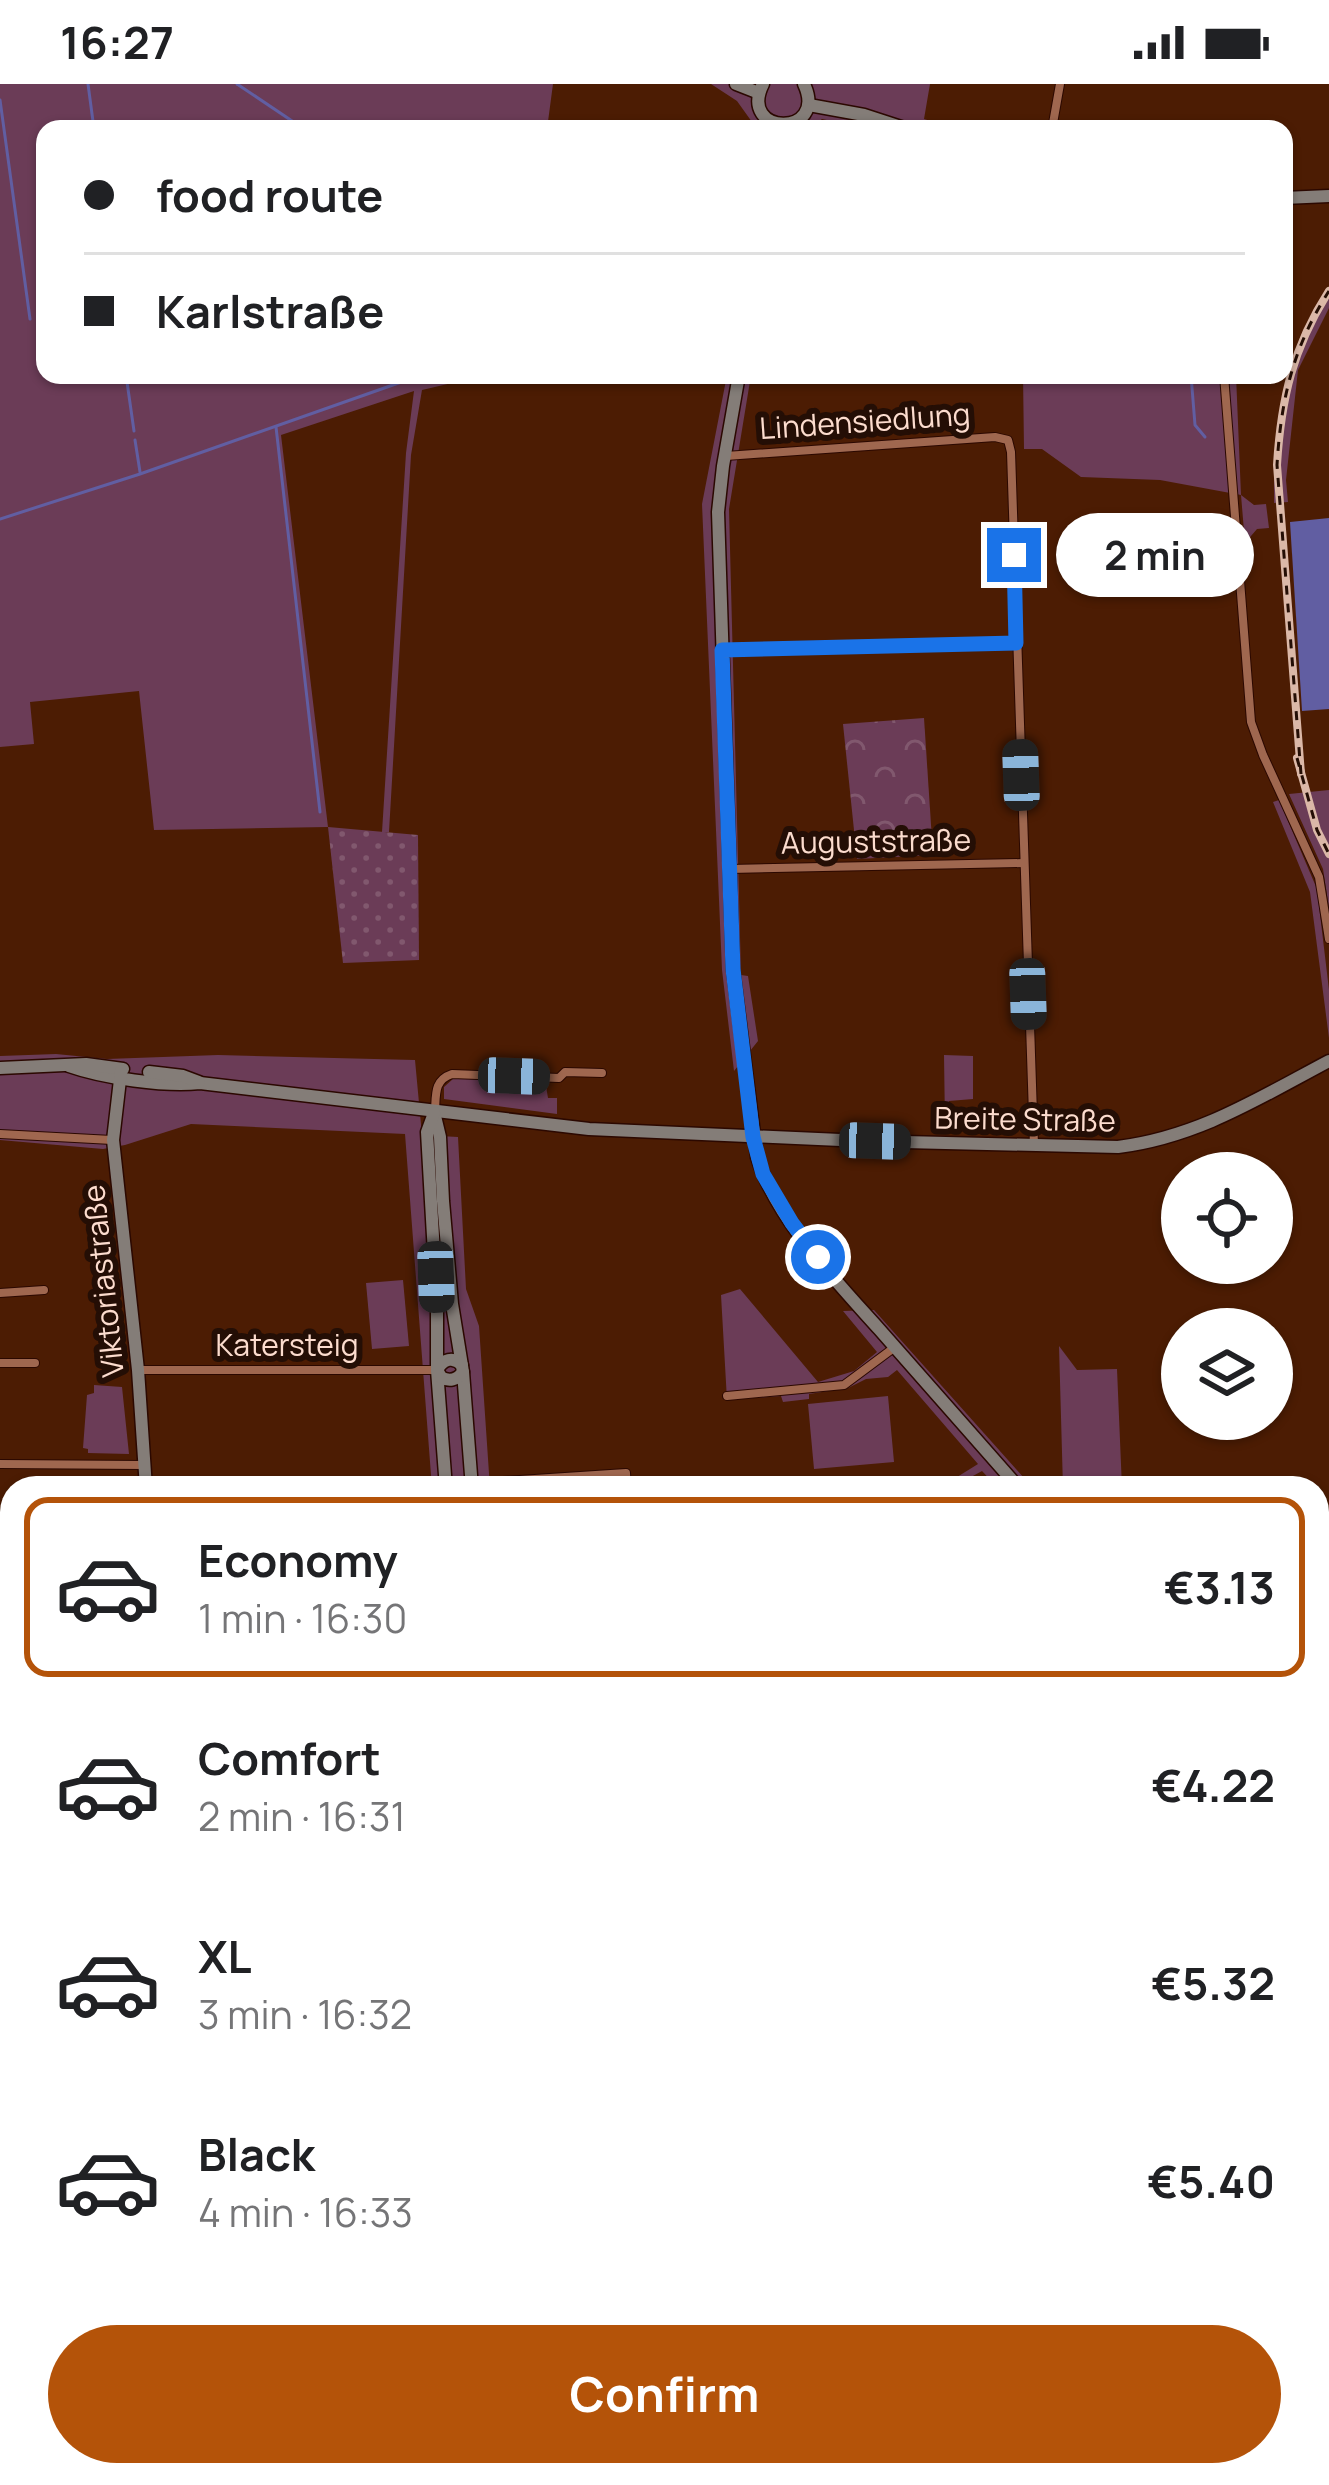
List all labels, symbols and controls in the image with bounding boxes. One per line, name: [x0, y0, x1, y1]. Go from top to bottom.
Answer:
text: 16:27: [60, 11, 174, 73]
text: food route: [156, 164, 383, 226]
text: Karlstraße: [156, 280, 384, 342]
street label: Lindensiedlung: [758, 393, 972, 448]
callout: 2 min: [1056, 513, 1254, 597]
route end: [987, 528, 1041, 582]
text: 2 min: [1104, 528, 1206, 582]
car: [1002, 738, 1040, 812]
street label: Auguststraße: [780, 818, 971, 863]
car: [1009, 957, 1047, 1031]
car: [477, 1057, 551, 1095]
street label: Breite Straße: [934, 1096, 1116, 1141]
car: [838, 1122, 912, 1160]
map controls: [1161, 1152, 1293, 1440]
button: locate: [1161, 1152, 1293, 1284]
street label: Viktoriastraße: [72, 1183, 133, 1379]
route start: [791, 1230, 845, 1284]
car: [417, 1240, 455, 1314]
button: layers: [1161, 1308, 1293, 1440]
street label: Katersteig: [215, 1324, 359, 1365]
text: Economy: [198, 1529, 398, 1591]
icon: car: [54, 1533, 162, 1641]
text: €3.13: [1164, 1556, 1275, 1618]
text: 1 min · 16:30: [198, 1591, 407, 1645]
text: Comfort: [198, 1727, 381, 1789]
icon: car: [54, 1731, 162, 1839]
text: €4.22: [1151, 1754, 1275, 1816]
text: 2 min · 16:31: [198, 1789, 406, 1843]
text: XL: [198, 1925, 252, 1987]
icon: car: [54, 1929, 162, 2037]
text: €5.32: [1151, 1952, 1275, 2014]
text: 3 min · 16:32: [198, 1987, 412, 2041]
text: Black: [198, 2123, 315, 2185]
icon: car: [54, 2127, 162, 2235]
text: €5.40: [1147, 2150, 1275, 2212]
text: 4 min · 16:33: [198, 2185, 413, 2239]
button: Confirm: [48, 2325, 1281, 2463]

